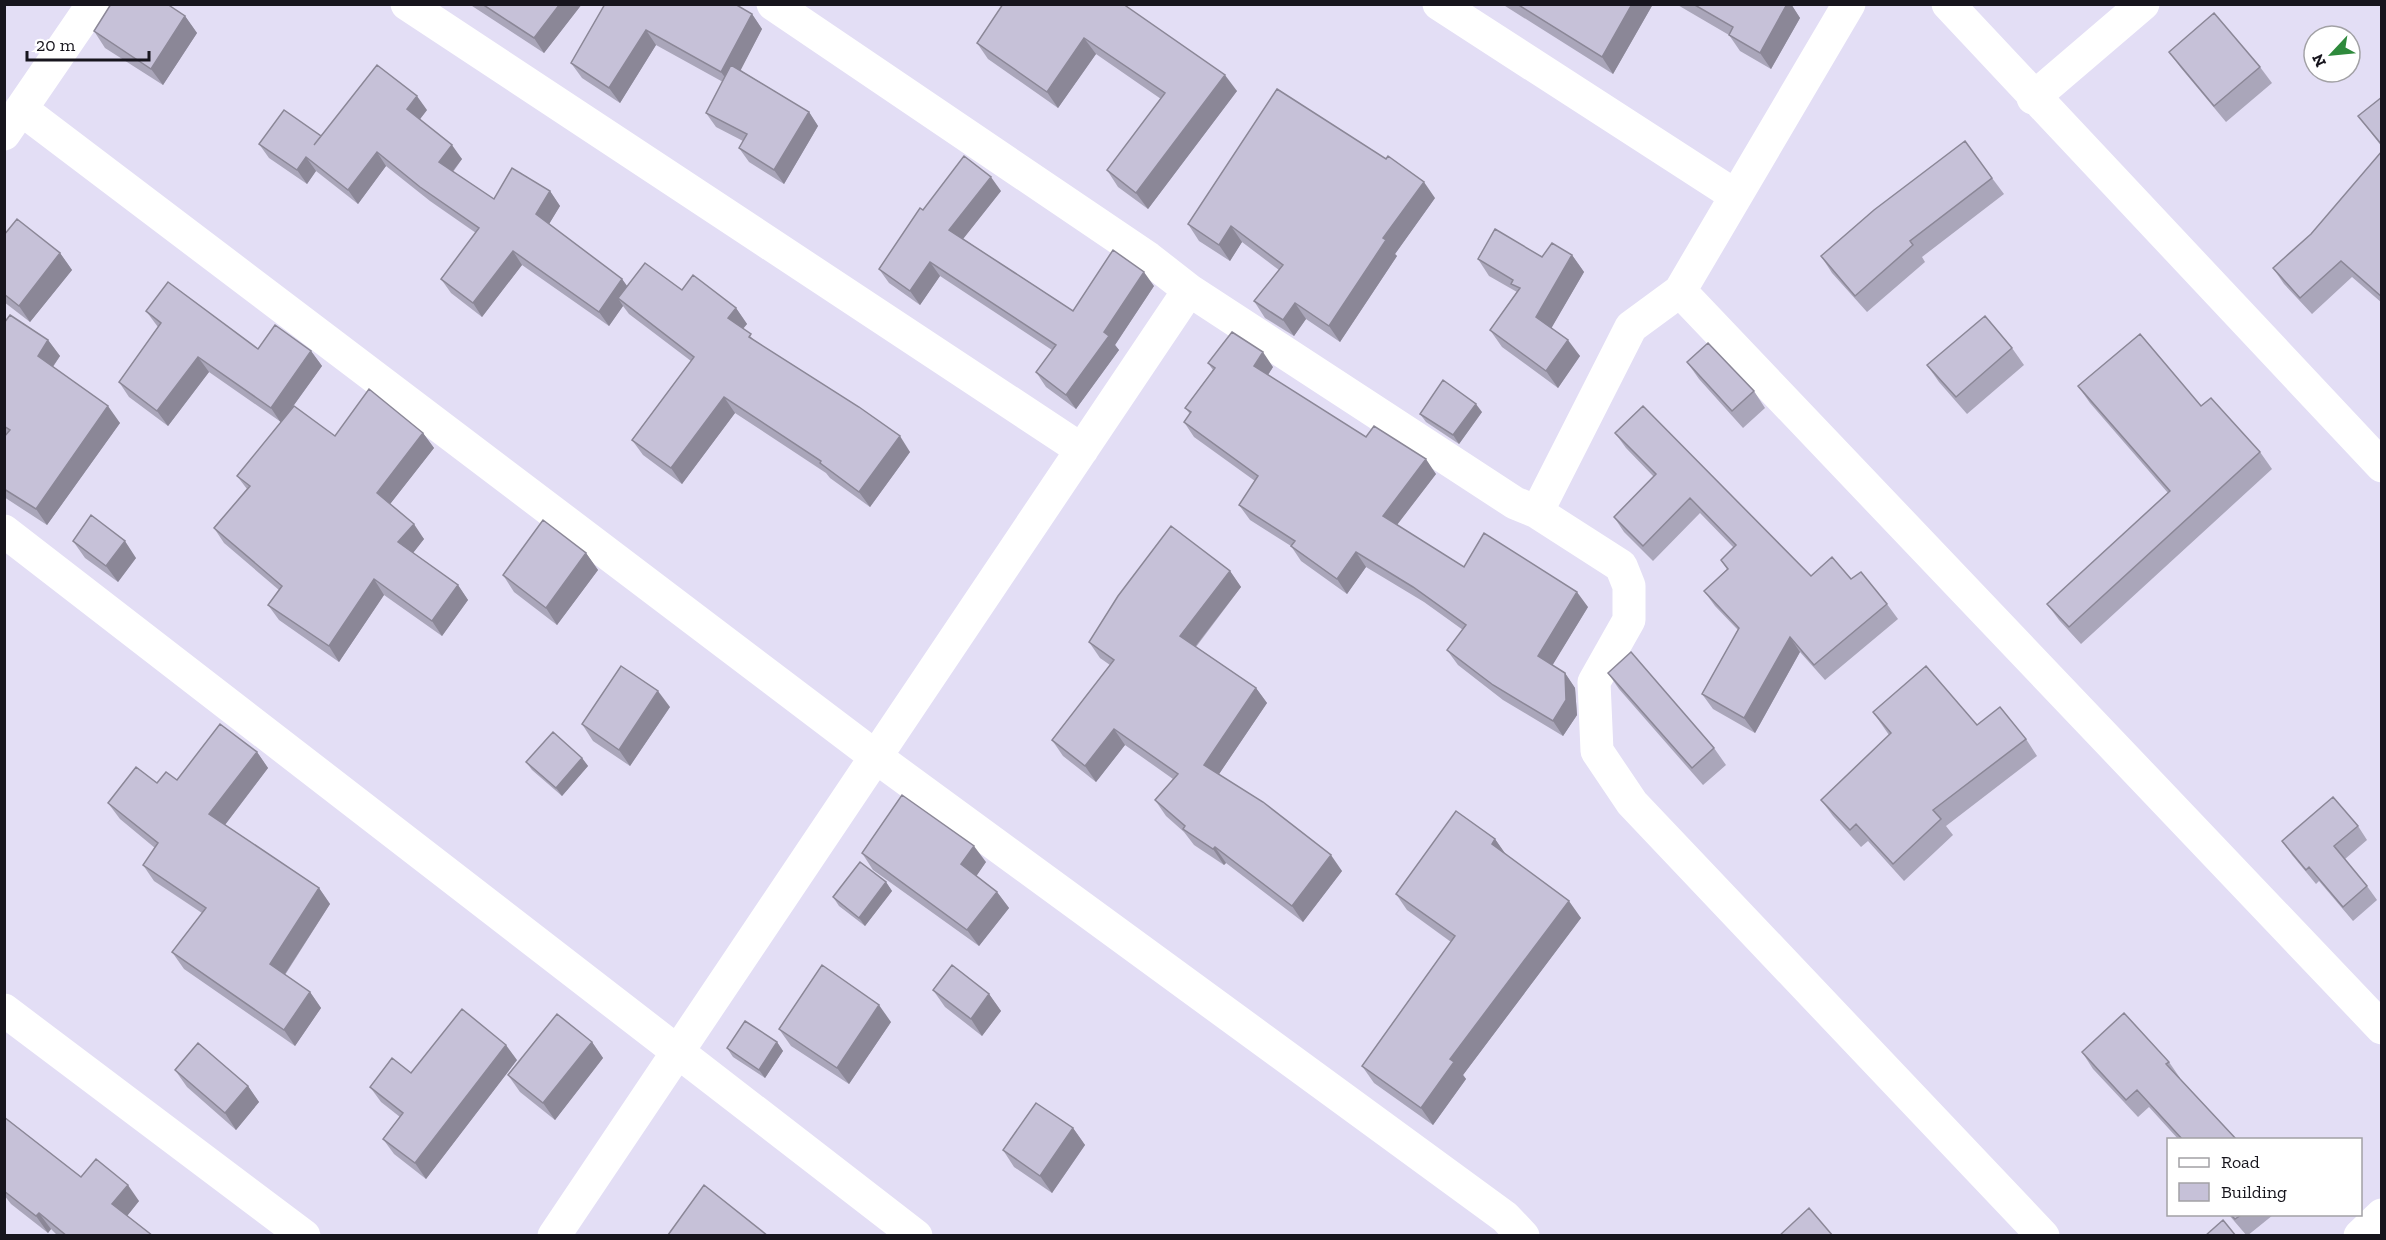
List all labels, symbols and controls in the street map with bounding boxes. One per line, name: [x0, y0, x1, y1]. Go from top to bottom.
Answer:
scale bar: [27, 24, 148, 62]
north arrow: [2302, 24, 2362, 84]
text: 20 m: [36, 34, 76, 56]
text: N: [2308, 51, 2330, 70]
legend: [2167, 1138, 2362, 1216]
text: Road: [2221, 1151, 2260, 1173]
text: Building: [2221, 1181, 2287, 1203]

